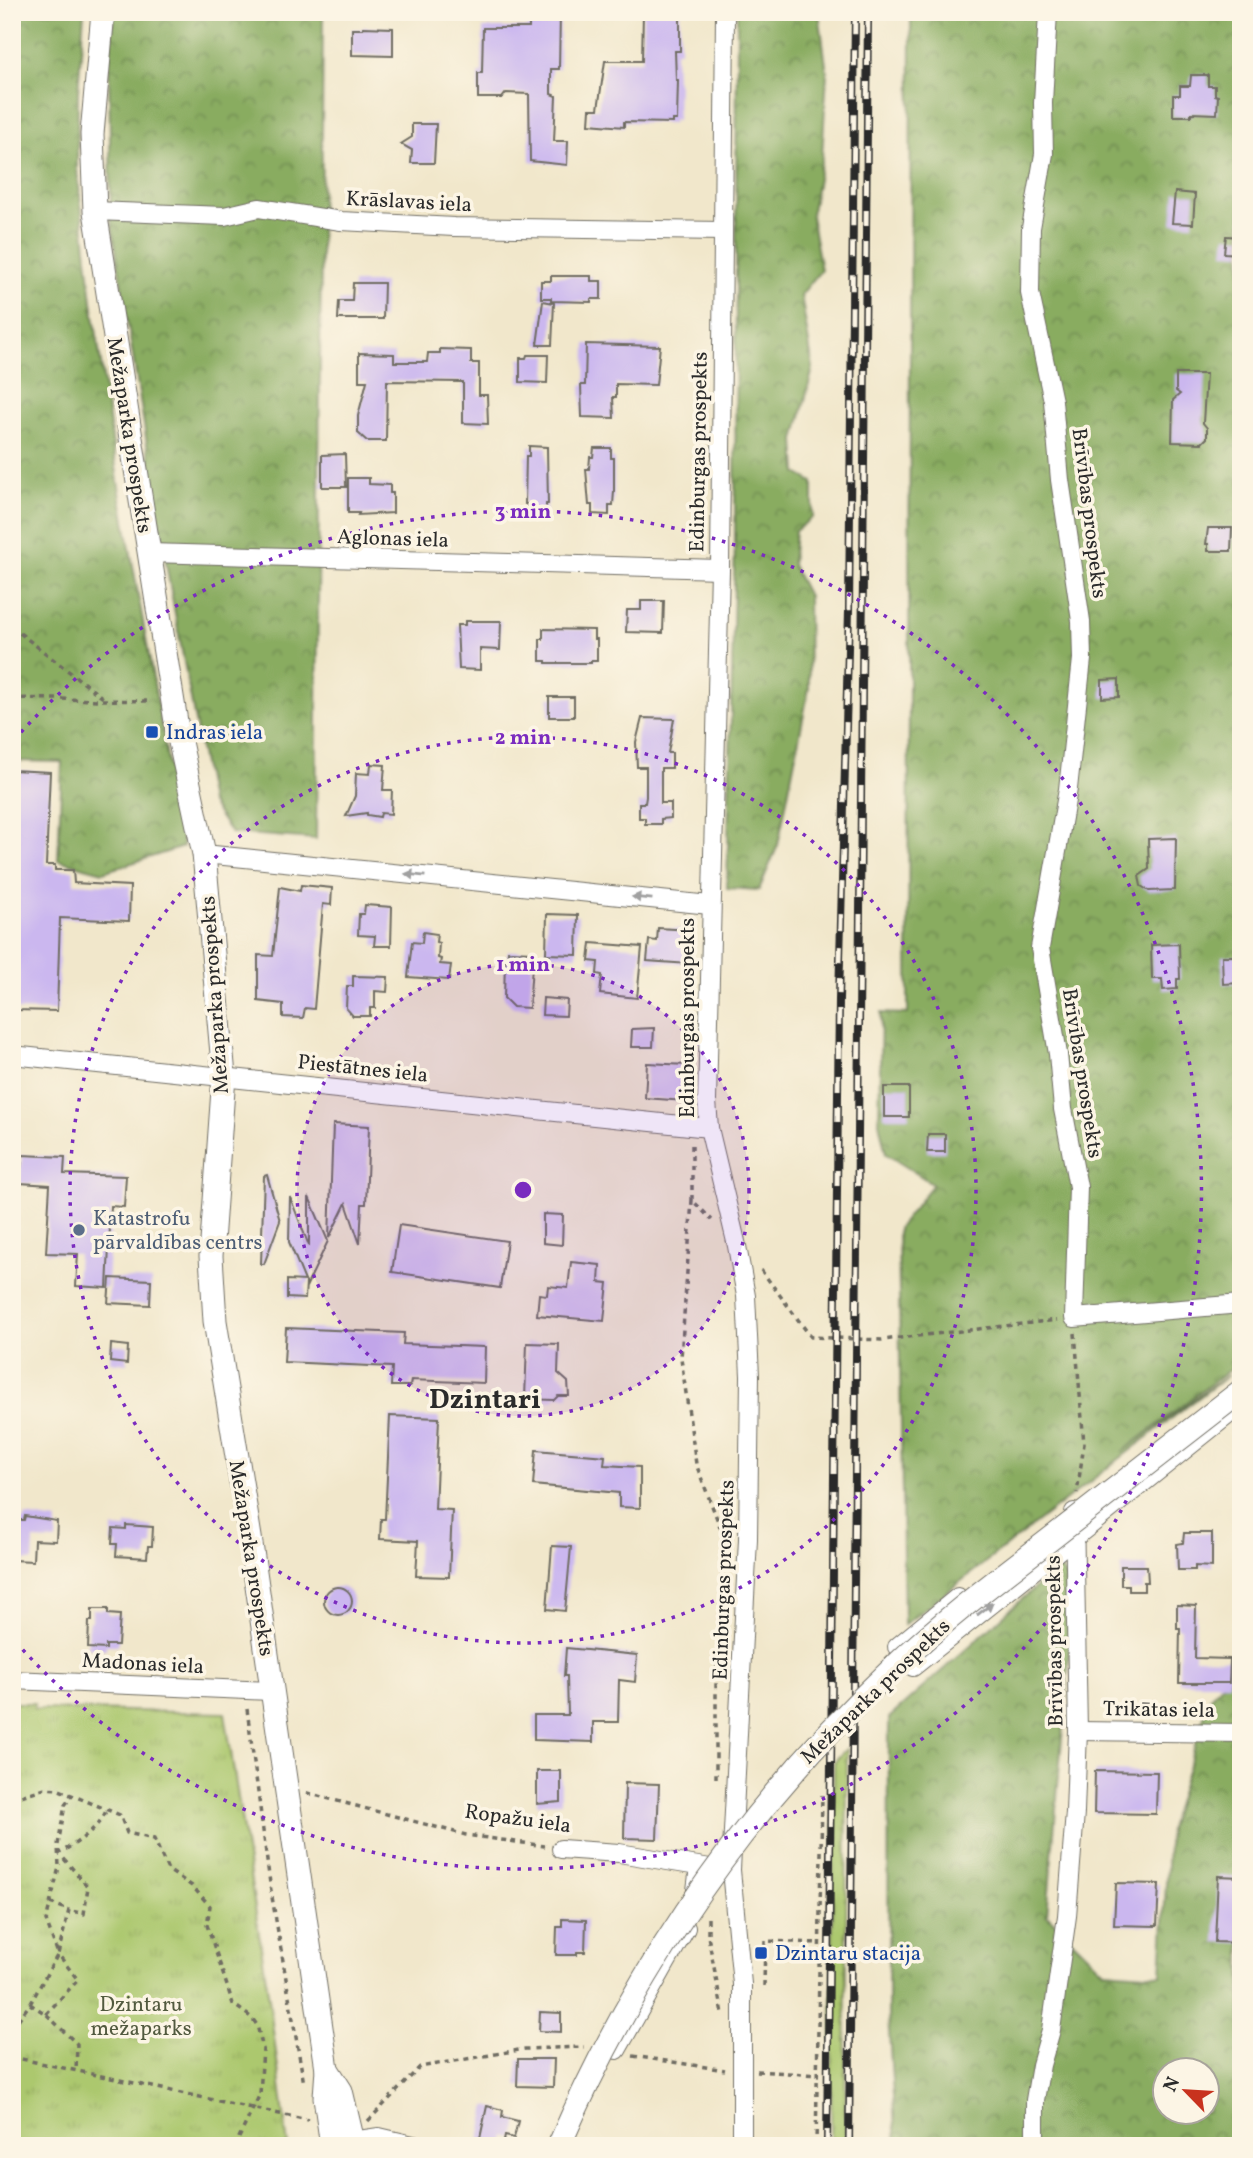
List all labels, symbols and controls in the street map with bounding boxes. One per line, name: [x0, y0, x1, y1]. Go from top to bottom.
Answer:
street label: Krāslavas iela: [345, 185, 473, 220]
street label: Mežaparka prospekts: [99, 335, 158, 535]
street label: Edinburgas prospekts: [683, 351, 716, 553]
street label: Brīvības prospekts: [1064, 426, 1113, 600]
text: 3 min: [495, 498, 551, 527]
street label: Aglonas iela: [336, 523, 450, 556]
place label: Indras iela: [166, 719, 263, 748]
marker: Indras iela: [144, 724, 160, 740]
text: 2 min: [495, 724, 551, 753]
one-way arrow: [404, 869, 426, 880]
one-way arrow: [631, 892, 653, 903]
street label: Mežaparka prospekts: [194, 895, 237, 1095]
street label: Edinburgas prospekts: [674, 918, 703, 1118]
text: 1 min: [496, 951, 550, 980]
street label: Brīvības prospekts: [1054, 986, 1109, 1160]
street label: Piestātnes iela: [296, 1048, 430, 1091]
centre of rings: [511, 1178, 535, 1202]
place label: Katastrofu pārvaldības centrs: [93, 1205, 262, 1258]
marker: Katastrofu pārvaldības centrs: [71, 1222, 87, 1238]
district label: Dzintari: [429, 1381, 541, 1420]
street label: Mežaparka prospekts: [221, 1458, 280, 1658]
street label: Edinburgas prospekts: [707, 1479, 742, 1681]
street label: Brīvības prospekts: [1040, 1555, 1071, 1727]
one-way arrow: [976, 1602, 994, 1616]
street label: Mežaparka prospekts: [795, 1613, 957, 1771]
street label: Madonas iela: [81, 1647, 205, 1682]
street label: Trikātas iela: [1103, 1695, 1215, 1726]
street label: Ropažu iela: [463, 1798, 573, 1841]
place label: Dzintaru stacija: [775, 1940, 921, 1969]
marker: Dzintaru stacija: [753, 1945, 769, 1961]
park label: Dzintaru mežaparks: [90, 1991, 192, 2044]
north arrow: [1152, 2056, 1222, 2126]
text: N: [1158, 2073, 1187, 2096]

